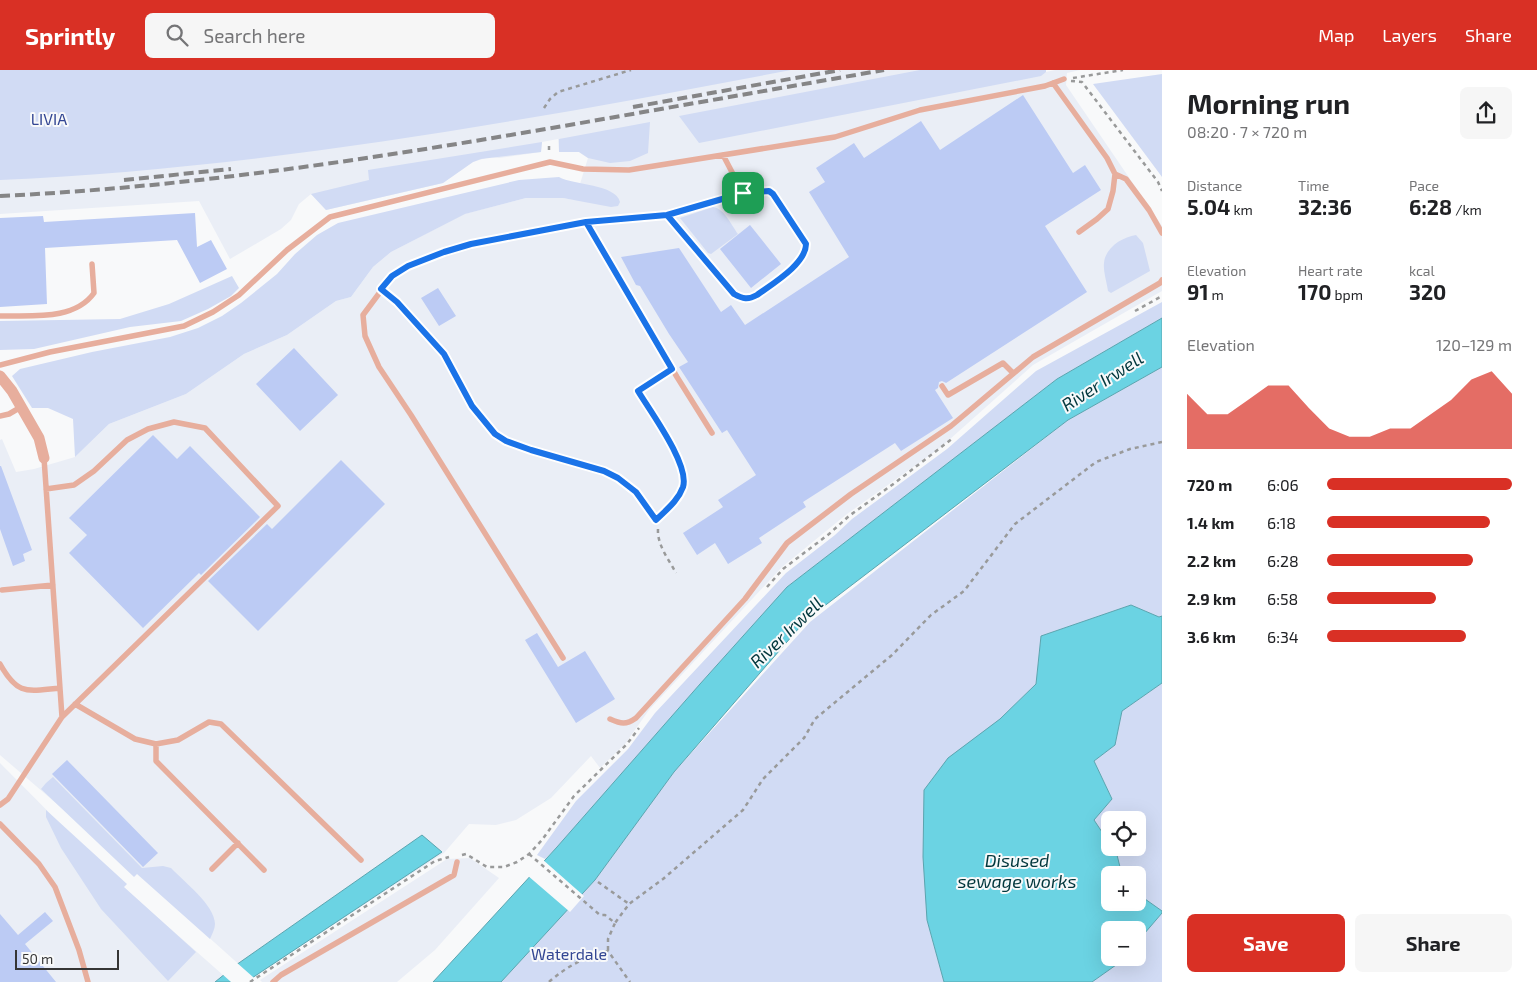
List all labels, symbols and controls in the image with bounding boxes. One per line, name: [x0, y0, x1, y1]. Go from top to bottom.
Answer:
search box: [145, 13, 495, 58]
text: Sprintly: [25, 21, 115, 50]
icon: search: [163, 21, 191, 49]
text: Search here: [203, 24, 306, 47]
text: Map: [1318, 24, 1354, 46]
text: Layers: [1382, 24, 1437, 46]
text: Share: [1465, 24, 1512, 46]
text: Morning run: [1187, 86, 1350, 120]
button: share: [1460, 87, 1512, 139]
park label: LIVIA: [31, 109, 67, 128]
text: 08:20 · 7 × 720 m: [1187, 122, 1307, 141]
pin: [722, 172, 764, 214]
text: Distance: [1187, 177, 1242, 194]
text: Time: [1298, 177, 1329, 194]
text: Pace: [1409, 177, 1439, 194]
icon: arrive: [729, 179, 757, 207]
text: 5.04: [1187, 194, 1230, 219]
text: 32:36: [1298, 194, 1352, 219]
text: 6:28: [1409, 194, 1452, 219]
text: km: [1230, 201, 1253, 218]
text: /km: [1452, 201, 1482, 218]
text: Elevation: [1187, 262, 1246, 279]
text: Heart rate: [1298, 262, 1363, 279]
text: kcal: [1409, 262, 1435, 279]
text: 91: [1187, 279, 1208, 304]
text: 170: [1298, 279, 1331, 304]
text: 320: [1409, 279, 1446, 304]
text: m: [1208, 286, 1224, 303]
text: bpm: [1331, 286, 1363, 303]
text: Elevation: [1187, 335, 1255, 354]
text: 120–129 m: [1436, 335, 1512, 354]
water label: River Irwell: [1057, 346, 1147, 416]
text: 720 m: [1187, 475, 1232, 494]
text: 6:06: [1267, 475, 1299, 494]
text: 1.4 km: [1187, 513, 1234, 532]
text: 6:18: [1267, 513, 1296, 532]
text: 2.2 km: [1187, 551, 1236, 570]
text: 6:28: [1267, 551, 1299, 570]
text: 2.9 km: [1187, 589, 1236, 608]
text: 6:58: [1267, 589, 1298, 608]
water label: River Irwell: [745, 592, 827, 672]
text: 3.6 km: [1187, 627, 1236, 646]
text: 6:34: [1267, 627, 1299, 646]
map controls: [1101, 811, 1146, 966]
button: locate: [1101, 811, 1146, 856]
water label: Disused sewage works: [957, 849, 1077, 892]
button: +: [1101, 866, 1146, 911]
button: Save: [1187, 914, 1345, 972]
button: Share: [1355, 914, 1512, 972]
button: −: [1101, 921, 1146, 966]
park label: Waterdale: [531, 944, 607, 963]
scale bar: [15, 947, 119, 970]
text: 50 m: [22, 950, 53, 967]

